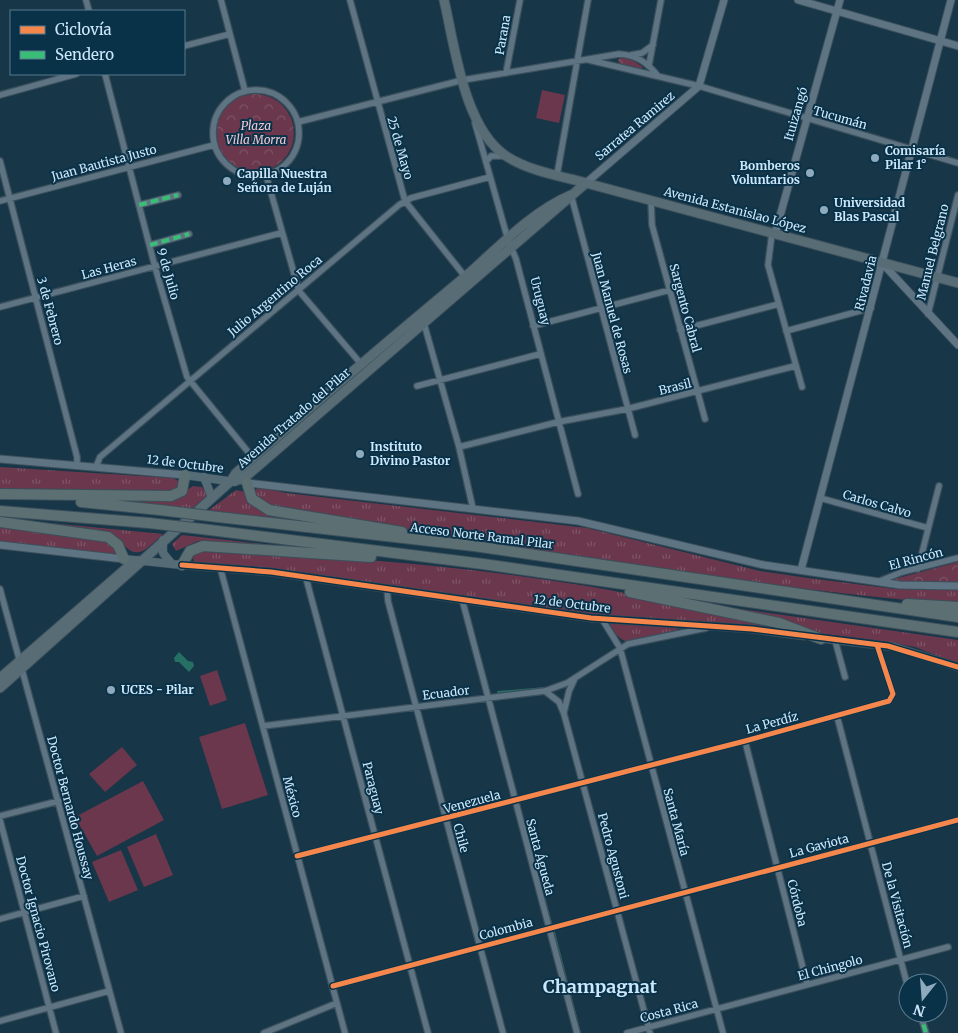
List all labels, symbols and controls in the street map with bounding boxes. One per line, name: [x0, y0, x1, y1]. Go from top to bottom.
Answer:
legend: [10, 10, 185, 75]
street label: Parana: [492, 13, 513, 56]
text: Ciclovía: [55, 20, 112, 39]
text: Sendero: [55, 45, 114, 64]
street label: Ituizangó: [781, 85, 810, 143]
street label: Sarratea Ramirez: [592, 88, 678, 163]
street label: Tucumán: [811, 103, 869, 132]
street label: 25 de Mayo: [384, 115, 417, 181]
park label: Plaza Villa Morra: [226, 118, 287, 147]
street label: Juan Bautista Justo: [49, 141, 158, 184]
place label: Comisaría Pilar 1°: [885, 143, 946, 172]
marker: Comisaría Pilar 1°: [869, 152, 881, 164]
place label: Bomberos Voluntarios: [730, 158, 800, 187]
place label: Capilla Nuestra Señora de Luján: [237, 166, 332, 195]
marker: Bomberos Voluntarios: [804, 167, 816, 179]
marker: Capilla Nuestra Señora de Luján: [221, 175, 233, 187]
street label: Avenida Estanislao López: [661, 183, 808, 236]
place label: Universidad Blas Pascal: [834, 195, 906, 224]
street label: Manuel Belgrano: [913, 202, 952, 301]
marker: Universidad Blas Pascal: [818, 204, 830, 216]
street label: 9 de Julio: [154, 247, 183, 301]
street label: Juan Manuel de Rosas: [589, 249, 636, 375]
street label: Julio Argentino Roca: [224, 252, 325, 340]
street label: Las Heras: [80, 253, 138, 282]
street label: Rivadavia: [851, 253, 880, 312]
street label: Sargento Cabral: [666, 262, 705, 354]
street label: 3 de Febrero: [34, 275, 67, 347]
street label: Uruguay: [527, 275, 554, 327]
street label: Avenida Tratado del Pilar: [233, 364, 354, 471]
street label: Brasil: [657, 375, 693, 398]
place label: Instituto Divino Pastor: [370, 439, 451, 468]
marker: Instituto Divino Pastor: [354, 448, 366, 460]
street label: 12 de Octubre: [146, 451, 224, 476]
street label: Carlos Calvo: [841, 487, 913, 520]
street label: Acceso Norte Ramal Pilar: [408, 519, 555, 552]
street label: El Rincón: [887, 544, 945, 573]
street label: 12 de Octubre: [533, 591, 611, 616]
place label: UCES - Pilar: [121, 682, 194, 697]
street label: Ecuador: [421, 682, 471, 703]
marker: UCES - Pilar: [105, 684, 117, 696]
street label: La Perdíz: [744, 708, 800, 737]
street label: Doctor Bernardo Houssay: [44, 734, 97, 881]
street label: Paraguay: [360, 760, 387, 816]
street label: México: [280, 775, 305, 819]
street label: Santa María: [660, 786, 693, 858]
street label: Venezuela: [441, 787, 502, 817]
street label: Pedro Agustoni: [595, 811, 632, 901]
street label: Santa Águeda: [523, 817, 558, 898]
street label: Chile: [450, 822, 473, 854]
street label: La Gaviota: [788, 830, 851, 861]
street label: Doctor Ignacio Pirovano: [13, 854, 64, 993]
street label: De la Visitación: [879, 860, 916, 950]
street label: Córdoba: [784, 878, 811, 928]
street label: Colombia: [478, 914, 535, 943]
street label: El Chingolo: [796, 952, 864, 983]
north arrow: [898, 973, 948, 1023]
district label: Champagnat: [543, 975, 658, 998]
street label: Costa Rica: [638, 995, 700, 1025]
text: N: [911, 1000, 927, 1021]

